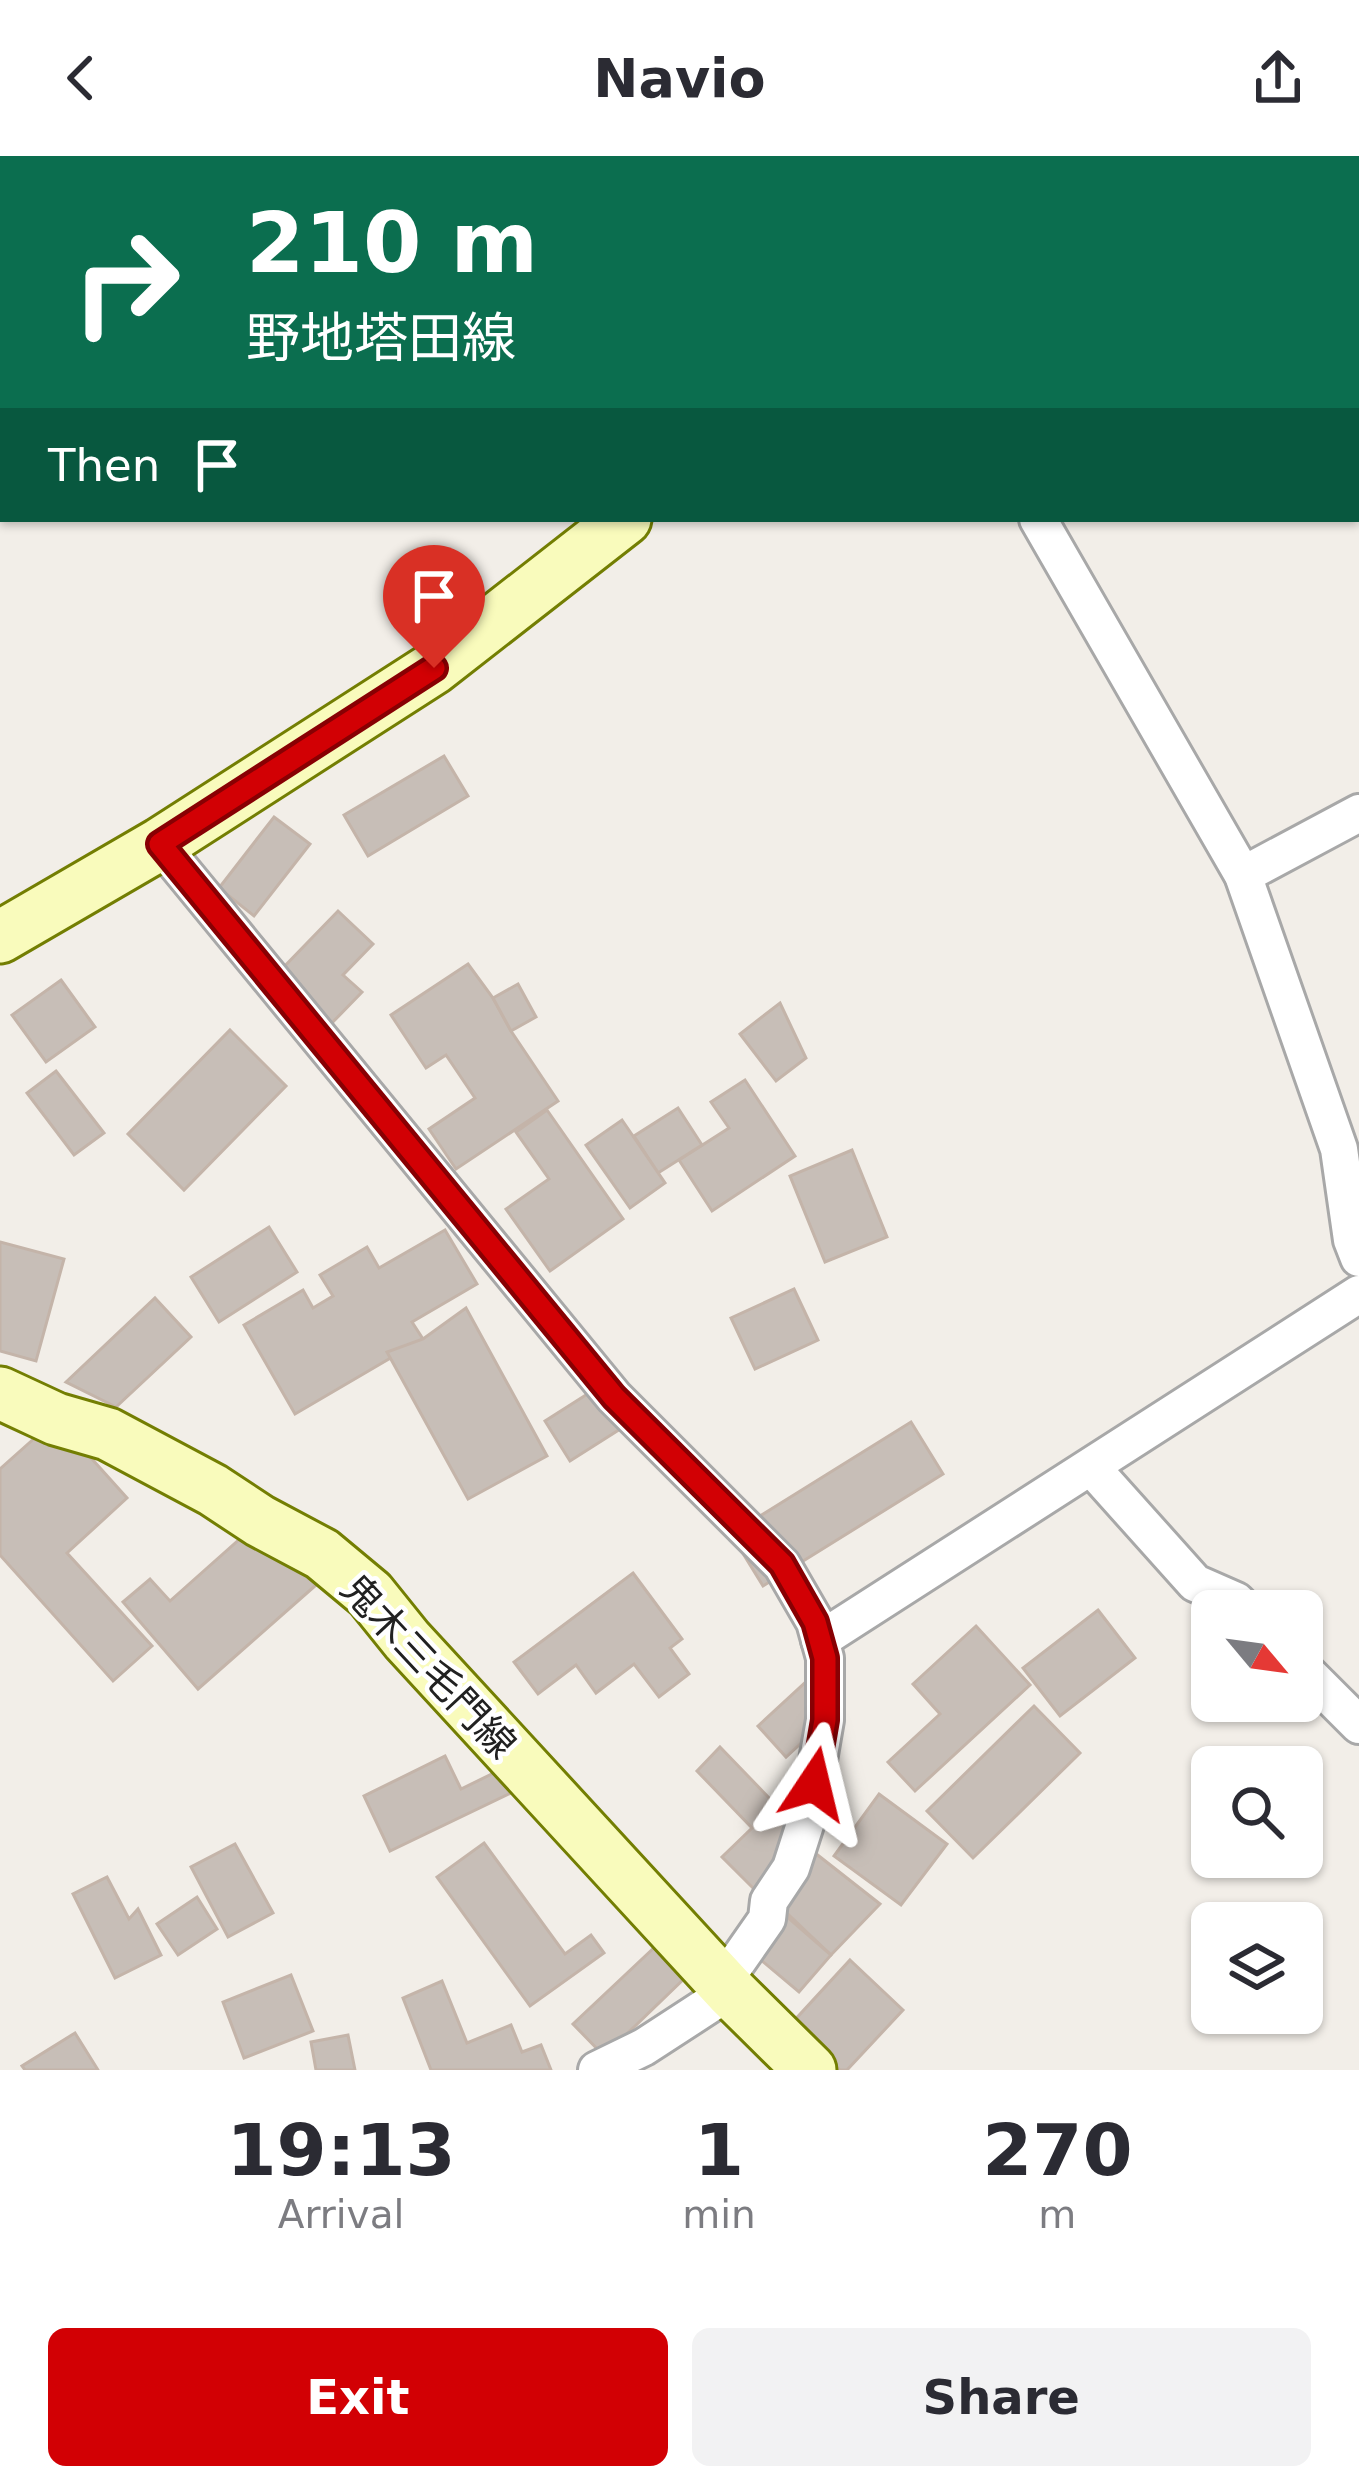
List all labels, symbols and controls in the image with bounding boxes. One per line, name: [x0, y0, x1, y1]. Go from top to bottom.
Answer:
icon: back: [48, 45, 114, 111]
icon: share: [1245, 45, 1311, 111]
text: Navio: [593, 47, 766, 110]
text: 210 m: [246, 194, 538, 292]
icon: right: [48, 204, 204, 360]
text: 野地塔田線: [246, 307, 516, 370]
icon: arrive: [184, 432, 250, 498]
text: Then: [48, 439, 160, 492]
pin: [383, 545, 485, 668]
icon: arrive: [401, 563, 467, 629]
street label: 鬼木三毛門線: [332, 1565, 525, 1767]
north arrow: [1191, 1590, 1323, 1722]
map controls: [1191, 1590, 1323, 2034]
position arrow: [751, 1721, 877, 1847]
button: search: [1191, 1746, 1323, 1878]
button: layers: [1191, 1902, 1323, 2034]
text: 19:13: [226, 2108, 456, 2192]
text: 1: [694, 2108, 744, 2192]
text: 270: [982, 2108, 1132, 2192]
text: Arrival: [278, 2192, 404, 2237]
text: min: [682, 2192, 756, 2237]
text: m: [1038, 2192, 1076, 2237]
button: Exit: [48, 2328, 668, 2466]
button: Share: [692, 2328, 1311, 2466]

